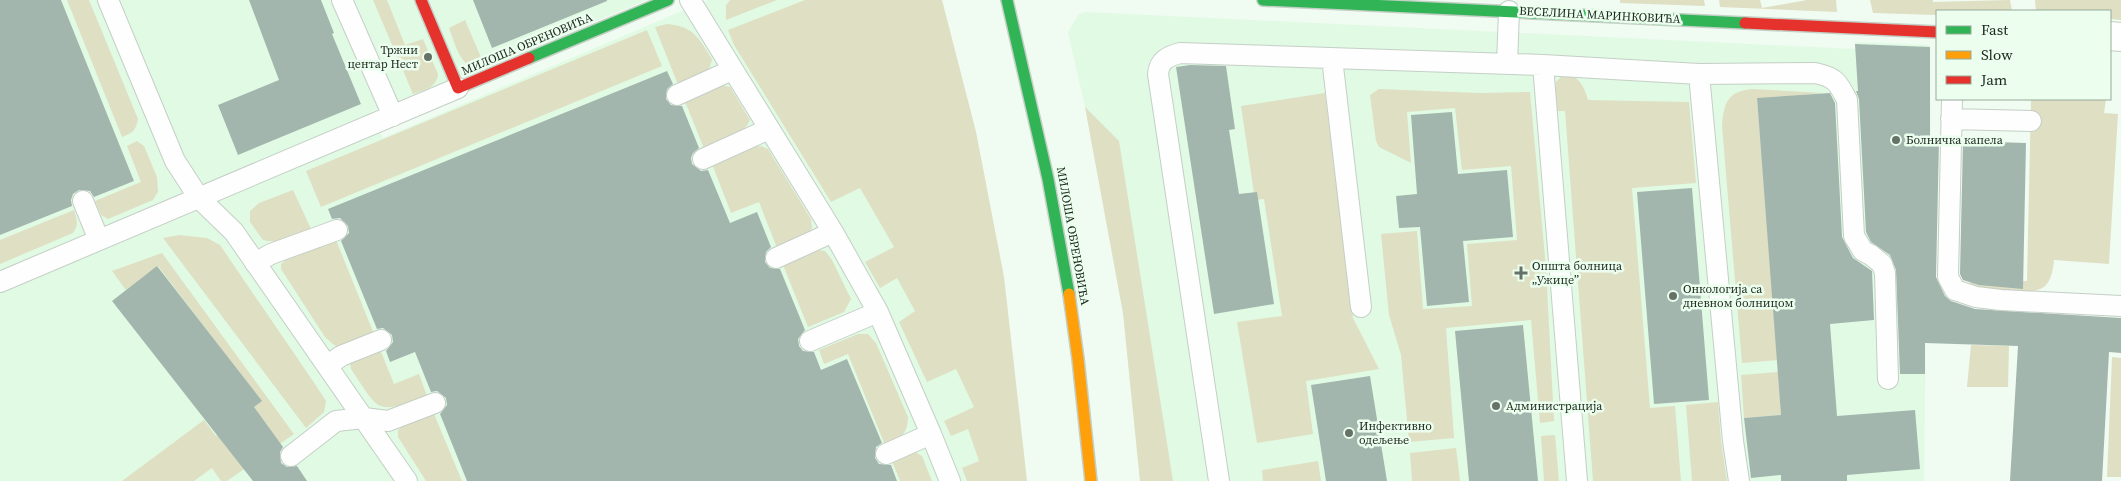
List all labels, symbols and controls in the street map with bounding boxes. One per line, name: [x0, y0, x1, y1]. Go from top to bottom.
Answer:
street label: ВЕСЕЛИНА МАРИНКОВИЋА: [1519, 3, 1681, 27]
street label: МИЛОША ОБРЕНОВИЋА: [459, 9, 595, 79]
legend: [1936, 10, 2111, 100]
text: Fast: [1981, 19, 2008, 40]
place label: Тржни центар Нест: [347, 42, 419, 72]
text: Slow: [1981, 44, 2013, 65]
marker: Тржни центар Нест: [422, 51, 434, 63]
text: Jam: [1980, 69, 2008, 90]
place label: Болничка капела: [1906, 132, 2004, 148]
marker: Болничка капела: [1890, 134, 1902, 146]
street label: МИЛОША ОБРЕНОВИЋА: [1053, 165, 1093, 307]
place label: Општа болница „Ужице”: [1532, 258, 1623, 288]
marker: Општа болница „Ужице”: [1514, 266, 1528, 280]
place label: Онкологија са дневном болницом: [1683, 281, 1794, 311]
marker: Онкологија са дневном болницом: [1667, 290, 1679, 302]
place label: Администрација: [1506, 398, 1603, 414]
marker: Администрација: [1490, 400, 1502, 412]
place label: Инфективно одељење: [1359, 418, 1432, 448]
marker: Инфективно одељење: [1343, 427, 1355, 439]

